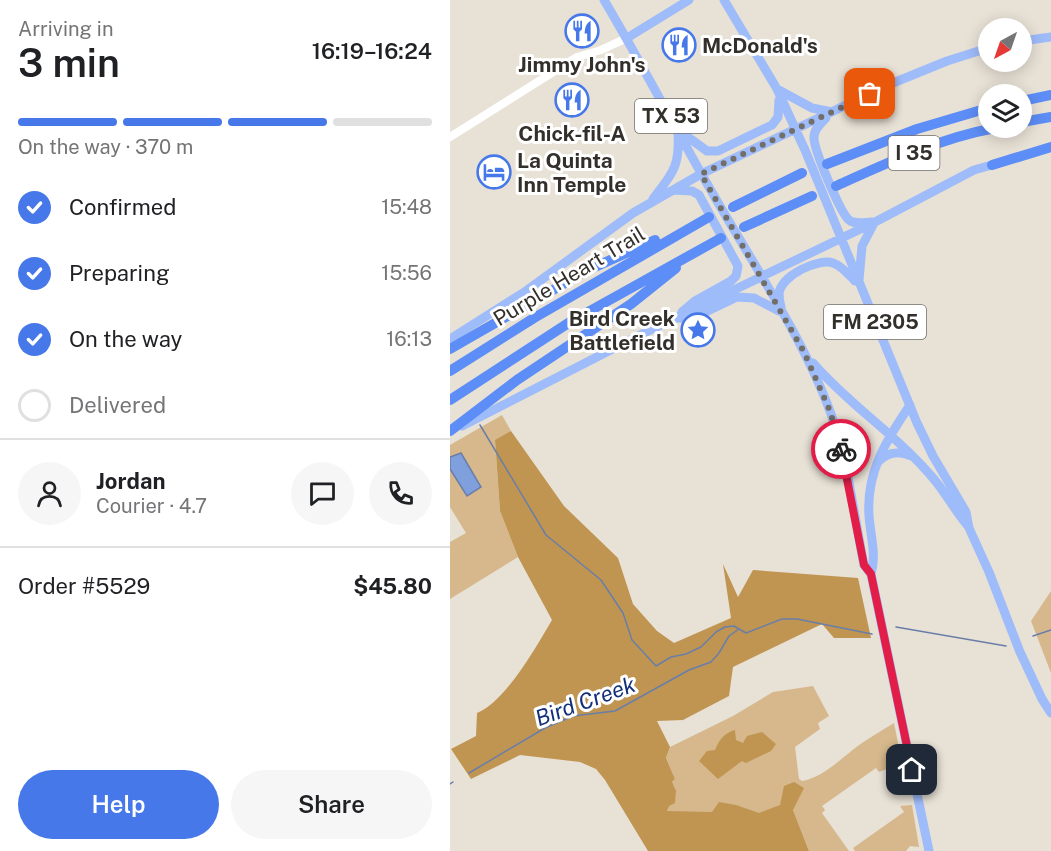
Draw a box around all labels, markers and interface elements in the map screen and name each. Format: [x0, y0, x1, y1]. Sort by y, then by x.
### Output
restaurant icon: Jimmy John's [564, 13, 600, 49]
text: Arriving in [18, 17, 113, 41]
north arrow [978, 18, 1032, 72]
map controls [978, 18, 1032, 138]
restaurant icon: McDonald's [661, 27, 697, 63]
place label: McDonald's [702, 33, 818, 58]
text: 16:19–16:24 [312, 38, 432, 64]
text: 3 min [18, 40, 120, 86]
place label: Jimmy John's [518, 52, 646, 77]
pin [844, 68, 895, 119]
icon: bag [853, 77, 886, 110]
restaurant icon: Chick-fil-A [554, 82, 590, 118]
button: layers [978, 84, 1032, 138]
road number: TX 53 [635, 99, 707, 133]
place label: Chick-fil-A [518, 121, 626, 146]
text: On the way · 370 m [18, 135, 193, 159]
road number: I 35 [888, 136, 940, 170]
place label: La Quinta Inn Temple [517, 148, 626, 197]
hotel icon: La Quinta Inn Temple [476, 154, 512, 190]
icon: check [18, 191, 51, 224]
text: Confirmed [69, 194, 176, 220]
text: 15:48 [381, 195, 432, 219]
street label: Purple Heart Trail [489, 221, 649, 331]
icon: check [18, 257, 51, 290]
text: Preparing [69, 260, 170, 286]
text: 15:56 [381, 261, 432, 285]
road number: FM 2305 [824, 305, 926, 339]
place label: Bird Creek Battlefield [569, 306, 675, 355]
place icon: Bird Creek Battlefield [680, 312, 716, 348]
icon: check [18, 323, 51, 356]
text: On the way [69, 326, 182, 352]
text: 16:13 [386, 327, 432, 351]
text: Delivered [69, 392, 166, 418]
courier [811, 419, 871, 479]
icon: bike [825, 433, 858, 466]
button: person [18, 462, 81, 525]
button: chat [291, 462, 354, 525]
button: phone [369, 462, 432, 525]
text: Jordan [96, 468, 165, 494]
text: Courier · 4.7 [96, 494, 207, 518]
text: Order #5529 [18, 573, 150, 599]
text: $45.80 [353, 573, 432, 599]
water label: Bird Creek [531, 671, 639, 731]
pin [886, 744, 937, 795]
icon: home [895, 753, 928, 786]
button: Help [18, 770, 219, 839]
button: Share [231, 770, 432, 839]

